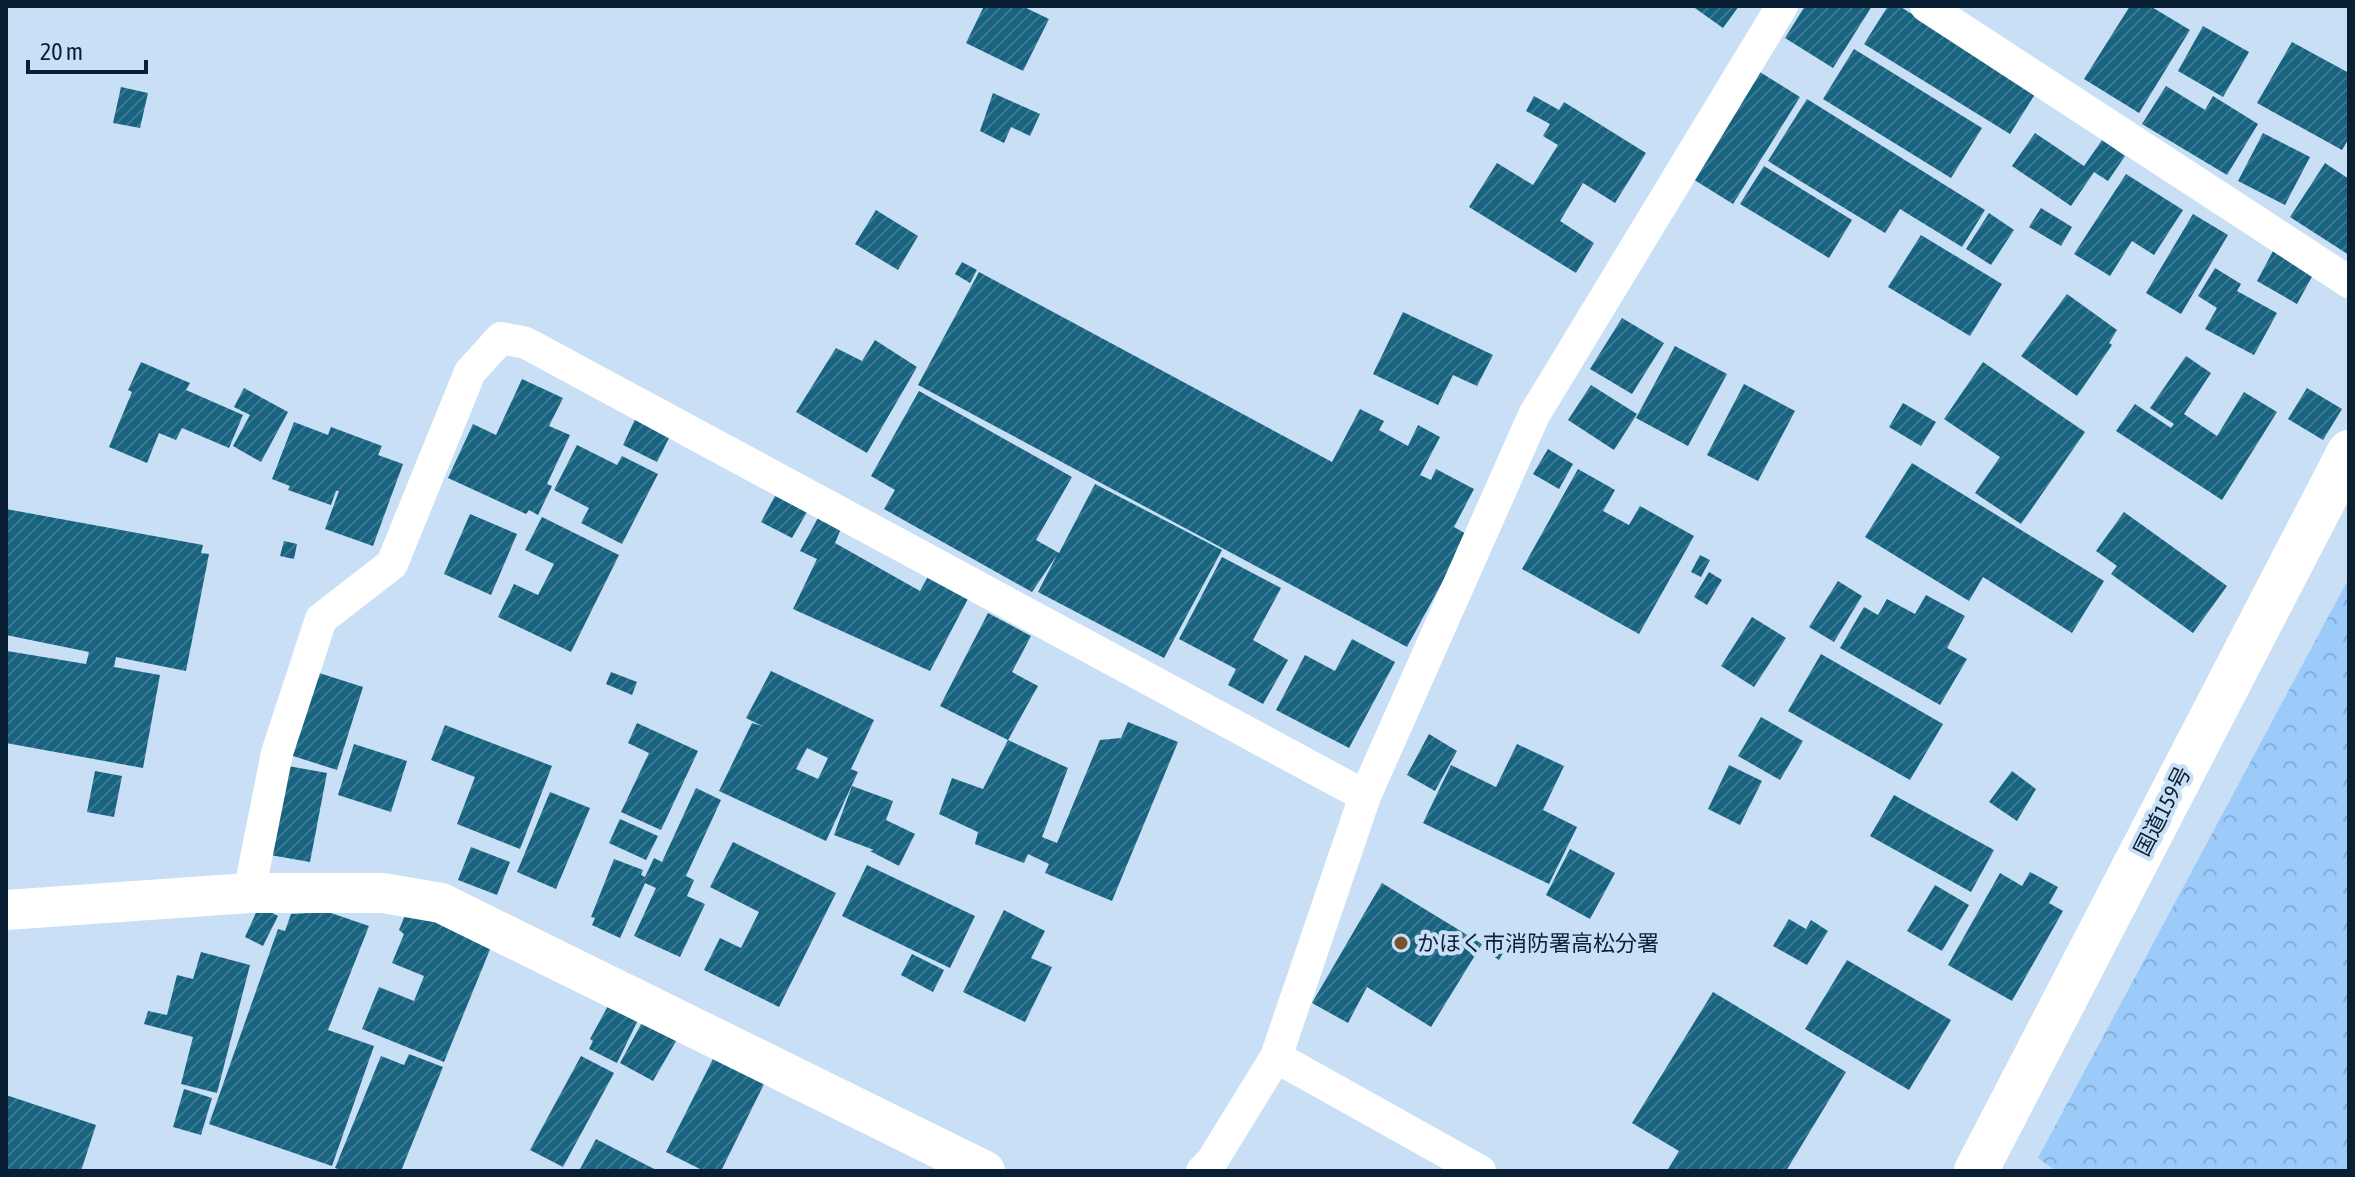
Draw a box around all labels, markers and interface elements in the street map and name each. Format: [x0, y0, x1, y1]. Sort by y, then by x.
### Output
scale bar [28, 24, 146, 74]
text: 20 m [40, 38, 83, 65]
street label: 国道159号 [2128, 762, 2196, 860]
place label: かほく市消防署高松分署 [1417, 930, 1659, 956]
marker: かほく市消防署高松分署 [1392, 934, 1410, 952]

